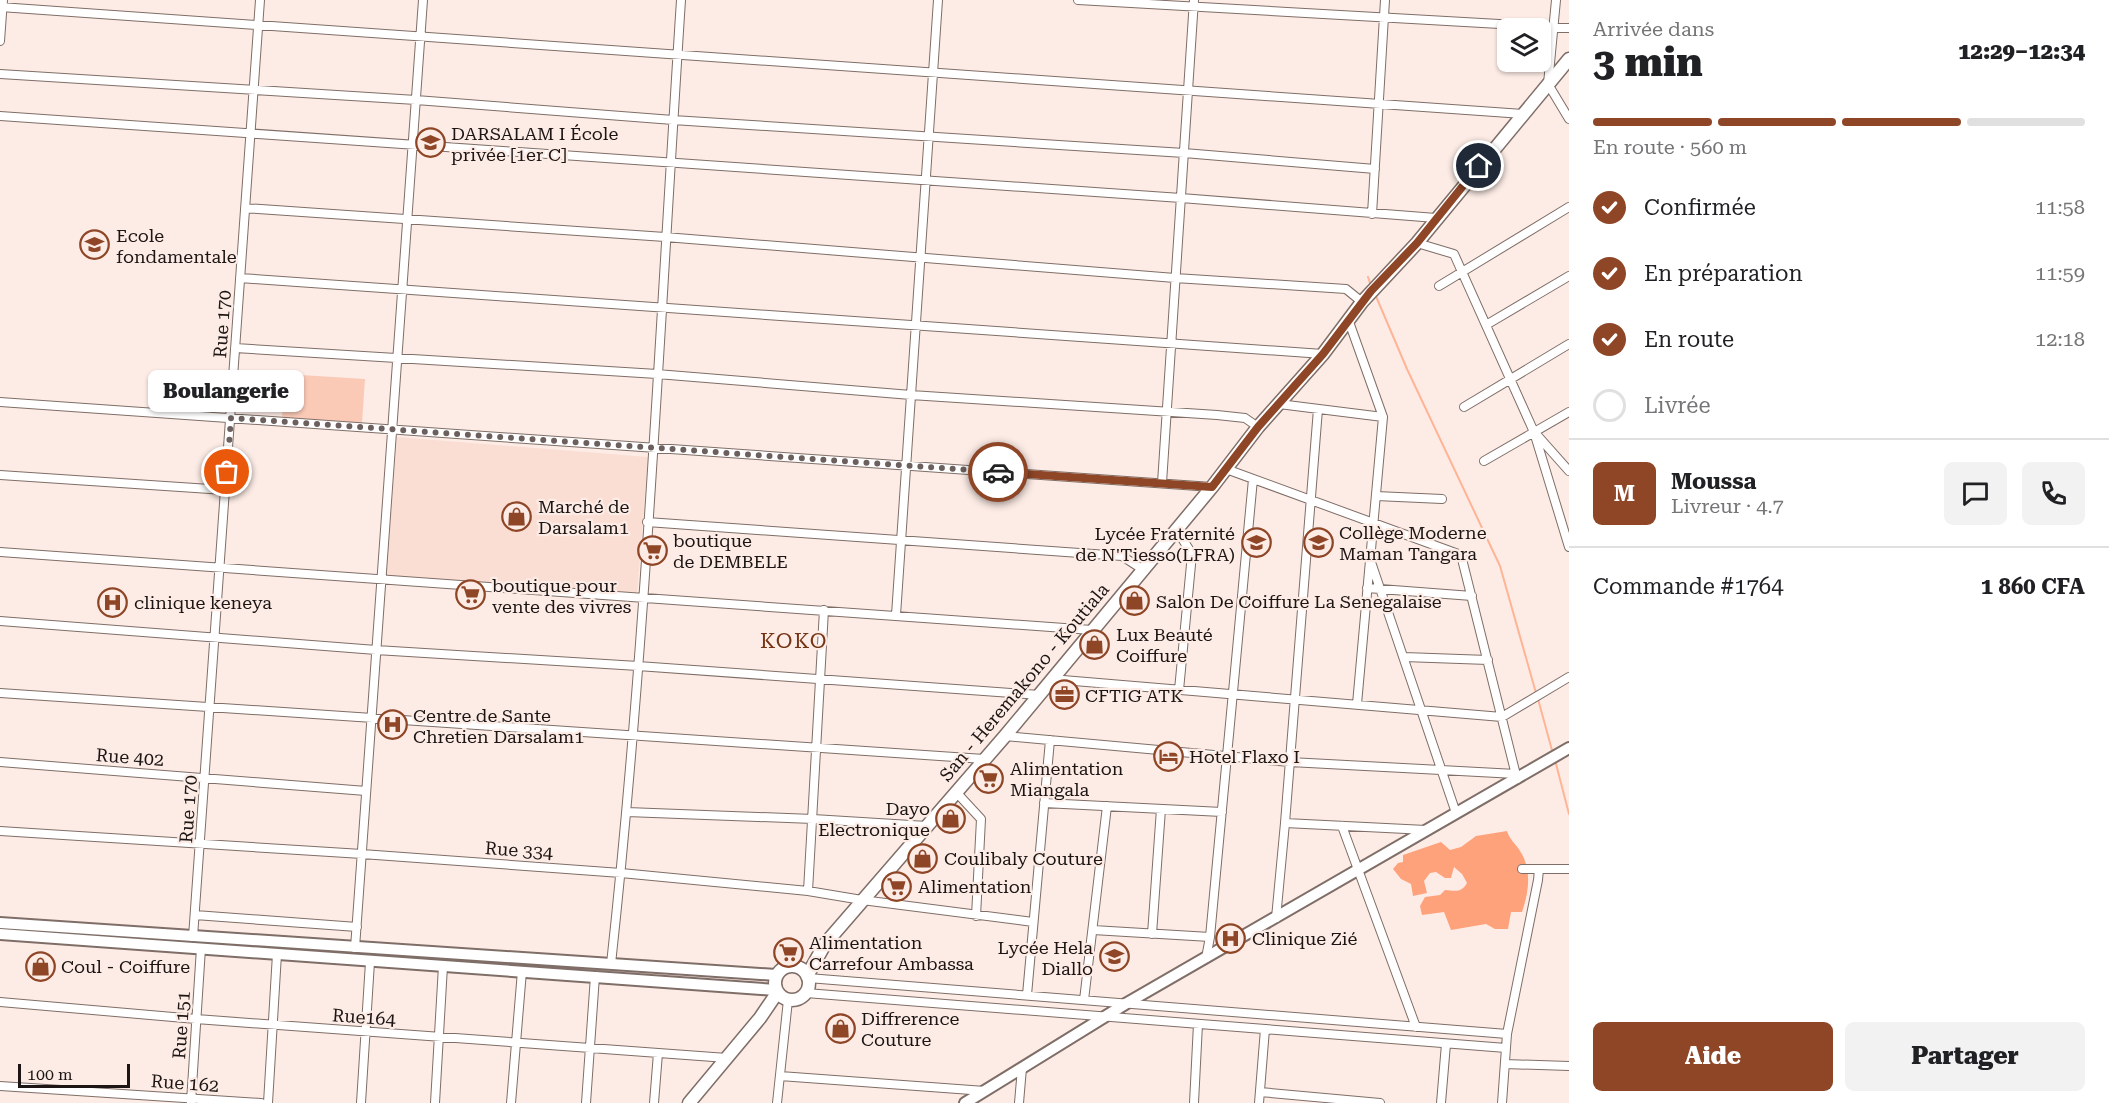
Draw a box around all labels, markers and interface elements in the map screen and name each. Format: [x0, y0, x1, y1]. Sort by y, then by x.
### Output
text: Arrivée dans [1593, 17, 1714, 41]
map controls [1497, 18, 1551, 72]
button: layers [1497, 18, 1551, 72]
text: 12:29–12:34 [1958, 39, 2085, 64]
text: 3 min [1593, 40, 1703, 86]
place label: DARSALAM I École privée [1er C] [451, 123, 618, 165]
school or university icon: DARSALAM I École privée [1er C] [414, 127, 446, 159]
text: En route · 560 m [1593, 135, 1747, 159]
pin [1453, 140, 1504, 191]
icon: home [1462, 149, 1495, 182]
icon: check [1593, 191, 1626, 224]
text: Confirmée [1644, 195, 1756, 220]
text: 11:58 [2035, 195, 2085, 219]
place label: Ecole fondamentale [116, 225, 237, 267]
school or university icon: Ecole fondamentale [79, 229, 111, 261]
icon: check [1593, 257, 1626, 290]
text: En préparation [1644, 261, 1803, 286]
text: 11:59 [2035, 261, 2085, 285]
street label: Rue 170 [209, 289, 235, 359]
icon: check [1593, 323, 1626, 356]
text: En route [1644, 327, 1734, 352]
text: 12:18 [2035, 327, 2085, 351]
callout: Boulangerie [149, 370, 305, 412]
text: Boulangerie [163, 379, 289, 403]
text: Livrée [1644, 393, 1710, 418]
courier [968, 442, 1028, 502]
pin [201, 446, 252, 497]
icon: bag [210, 455, 243, 488]
icon: car [982, 456, 1015, 489]
button: chat [1944, 462, 2007, 525]
button: phone [2022, 462, 2085, 525]
text: Moussa [1671, 469, 1756, 494]
text: M [1614, 481, 1635, 506]
text: Livreur · 4.7 [1671, 494, 1784, 518]
place label: Marché de Darsalam1 [538, 496, 630, 538]
shop icon: Marché de Darsalam1 [501, 500, 533, 532]
place label: Collège Moderne Maman Tangara [1339, 522, 1487, 564]
place label: Lycée Fraternité de N'Tiesso(LFRA) [1075, 523, 1235, 565]
school or university icon: Collège Moderne Maman Tangara [1302, 526, 1334, 558]
school or university icon: Lycée Fraternité de N'Tiesso(LFRA) [1240, 527, 1272, 559]
place label: boutique de DEMBELE [673, 530, 788, 572]
supermarket icon: boutique de DEMBELE [636, 534, 668, 566]
text: Commande #1764 [1593, 574, 1783, 599]
text: 1 860 CFA [1981, 574, 2085, 599]
place label: boutique pour vente des vivres [492, 575, 631, 617]
supermarket icon: boutique pour vente des vivres [455, 579, 487, 611]
street label: San - Heremakono - Koutiala [935, 579, 1113, 785]
shop icon: Salon De Coiffure La Senegalaise [1119, 585, 1151, 617]
hospital icon: clinique keneya [97, 586, 129, 618]
place label: Salon De Coiffure La Senegalaise [1156, 591, 1442, 612]
place label: clinique keneya [134, 592, 272, 613]
place label: Lux Beauté Coiffure [1116, 624, 1213, 666]
shop icon: Lux Beauté Coiffure [1079, 628, 1111, 660]
district label: KOKO [760, 629, 828, 653]
office icon: CFTIG ATK [1048, 679, 1080, 711]
place label: CFTIG ATK [1085, 685, 1183, 706]
place label: Centre de Sante Chretien Darsalam1 [413, 705, 584, 747]
hospital icon: Centre de Sante Chretien Darsalam1 [376, 709, 408, 741]
hotel icon: Hotel Flaxo I [1152, 740, 1184, 772]
street label: Rue 402 [95, 744, 165, 770]
place label: Hotel Flaxo I [1189, 746, 1300, 767]
place label: Alimentation Miangala [1010, 758, 1124, 800]
supermarket icon: Alimentation Miangala [973, 762, 1005, 794]
street label: Rue 170 [175, 774, 201, 844]
place label: Dayo Electronique [818, 798, 930, 840]
shop icon: Dayo Electronique [935, 802, 967, 834]
street label: Rue 334 [484, 837, 554, 863]
shop icon: Coulibaly Couture [907, 842, 939, 874]
place label: Coulibaly Couture [944, 848, 1103, 869]
supermarket icon: Alimentation [881, 870, 913, 902]
place label: Alimentation [918, 876, 1032, 897]
hospital icon: Clinique Zié [1215, 922, 1247, 954]
place label: Clinique Zié [1252, 928, 1358, 949]
place label: Alimentation Carrefour Ambassa [809, 932, 974, 974]
supermarket icon: Alimentation Carrefour Ambassa [772, 936, 804, 968]
place label: Lycée Hela Diallo [998, 937, 1093, 979]
school or university icon: Lycée Hela Diallo [1098, 941, 1130, 973]
shop icon: Coul - Coiffure [24, 950, 56, 982]
place label: Coul - Coiffure [61, 956, 190, 977]
street label: Rue 151 [168, 990, 194, 1060]
street label: Rue164 [332, 1004, 396, 1030]
place label: Diffrerence Couture [861, 1008, 960, 1050]
shop icon: Diffrerence Couture [824, 1012, 856, 1044]
button: Aide [1593, 1022, 1833, 1091]
button: Partager [1845, 1022, 2085, 1091]
scale bar [18, 1061, 130, 1088]
text: 100 m [27, 1065, 73, 1084]
street label: Rue 162 [150, 1070, 220, 1096]

